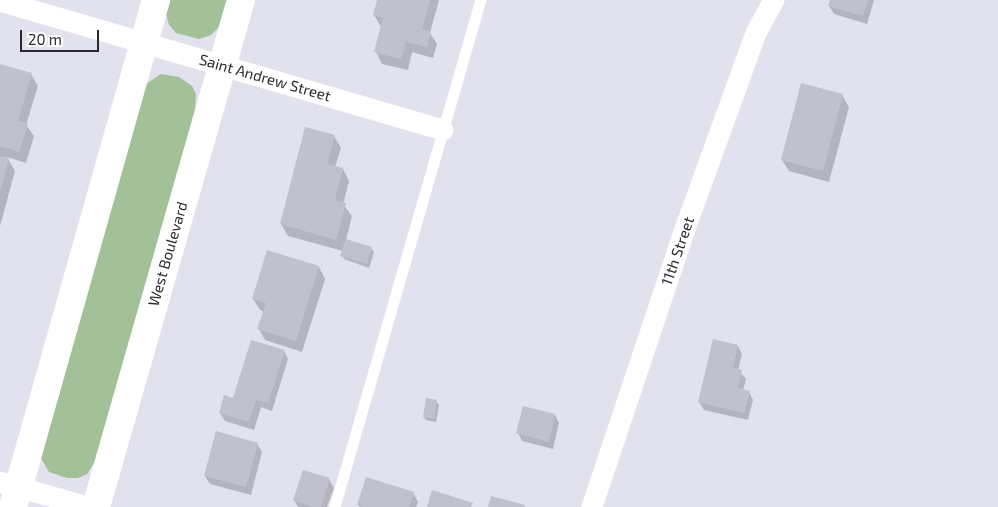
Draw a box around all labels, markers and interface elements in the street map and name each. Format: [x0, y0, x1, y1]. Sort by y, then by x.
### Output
scale bar [22, 20, 101, 52]
text: 20 m [28, 30, 62, 48]
street label: Saint Andrew Street [197, 51, 333, 105]
street label: West Boulevard [144, 200, 192, 308]
street label: 11th Street [658, 214, 698, 288]

